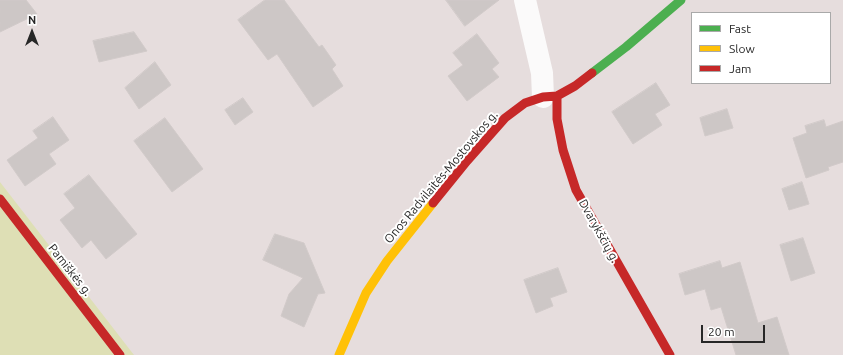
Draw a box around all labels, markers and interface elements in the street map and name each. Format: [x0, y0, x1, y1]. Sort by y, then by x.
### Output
north arrow [12, 12, 52, 52]
legend [691, 12, 831, 84]
text: N [28, 14, 36, 26]
text: Fast [729, 22, 751, 35]
text: Slow [729, 42, 755, 55]
text: Jam [729, 62, 751, 75]
street label: Onos Radvilaitės-Mostovskos g. [381, 108, 501, 246]
street label: Dvarykščių g. [576, 197, 622, 265]
street label: Pamiškės g. [45, 241, 95, 299]
scale bar [703, 317, 767, 343]
text: 20 m [708, 325, 735, 338]

